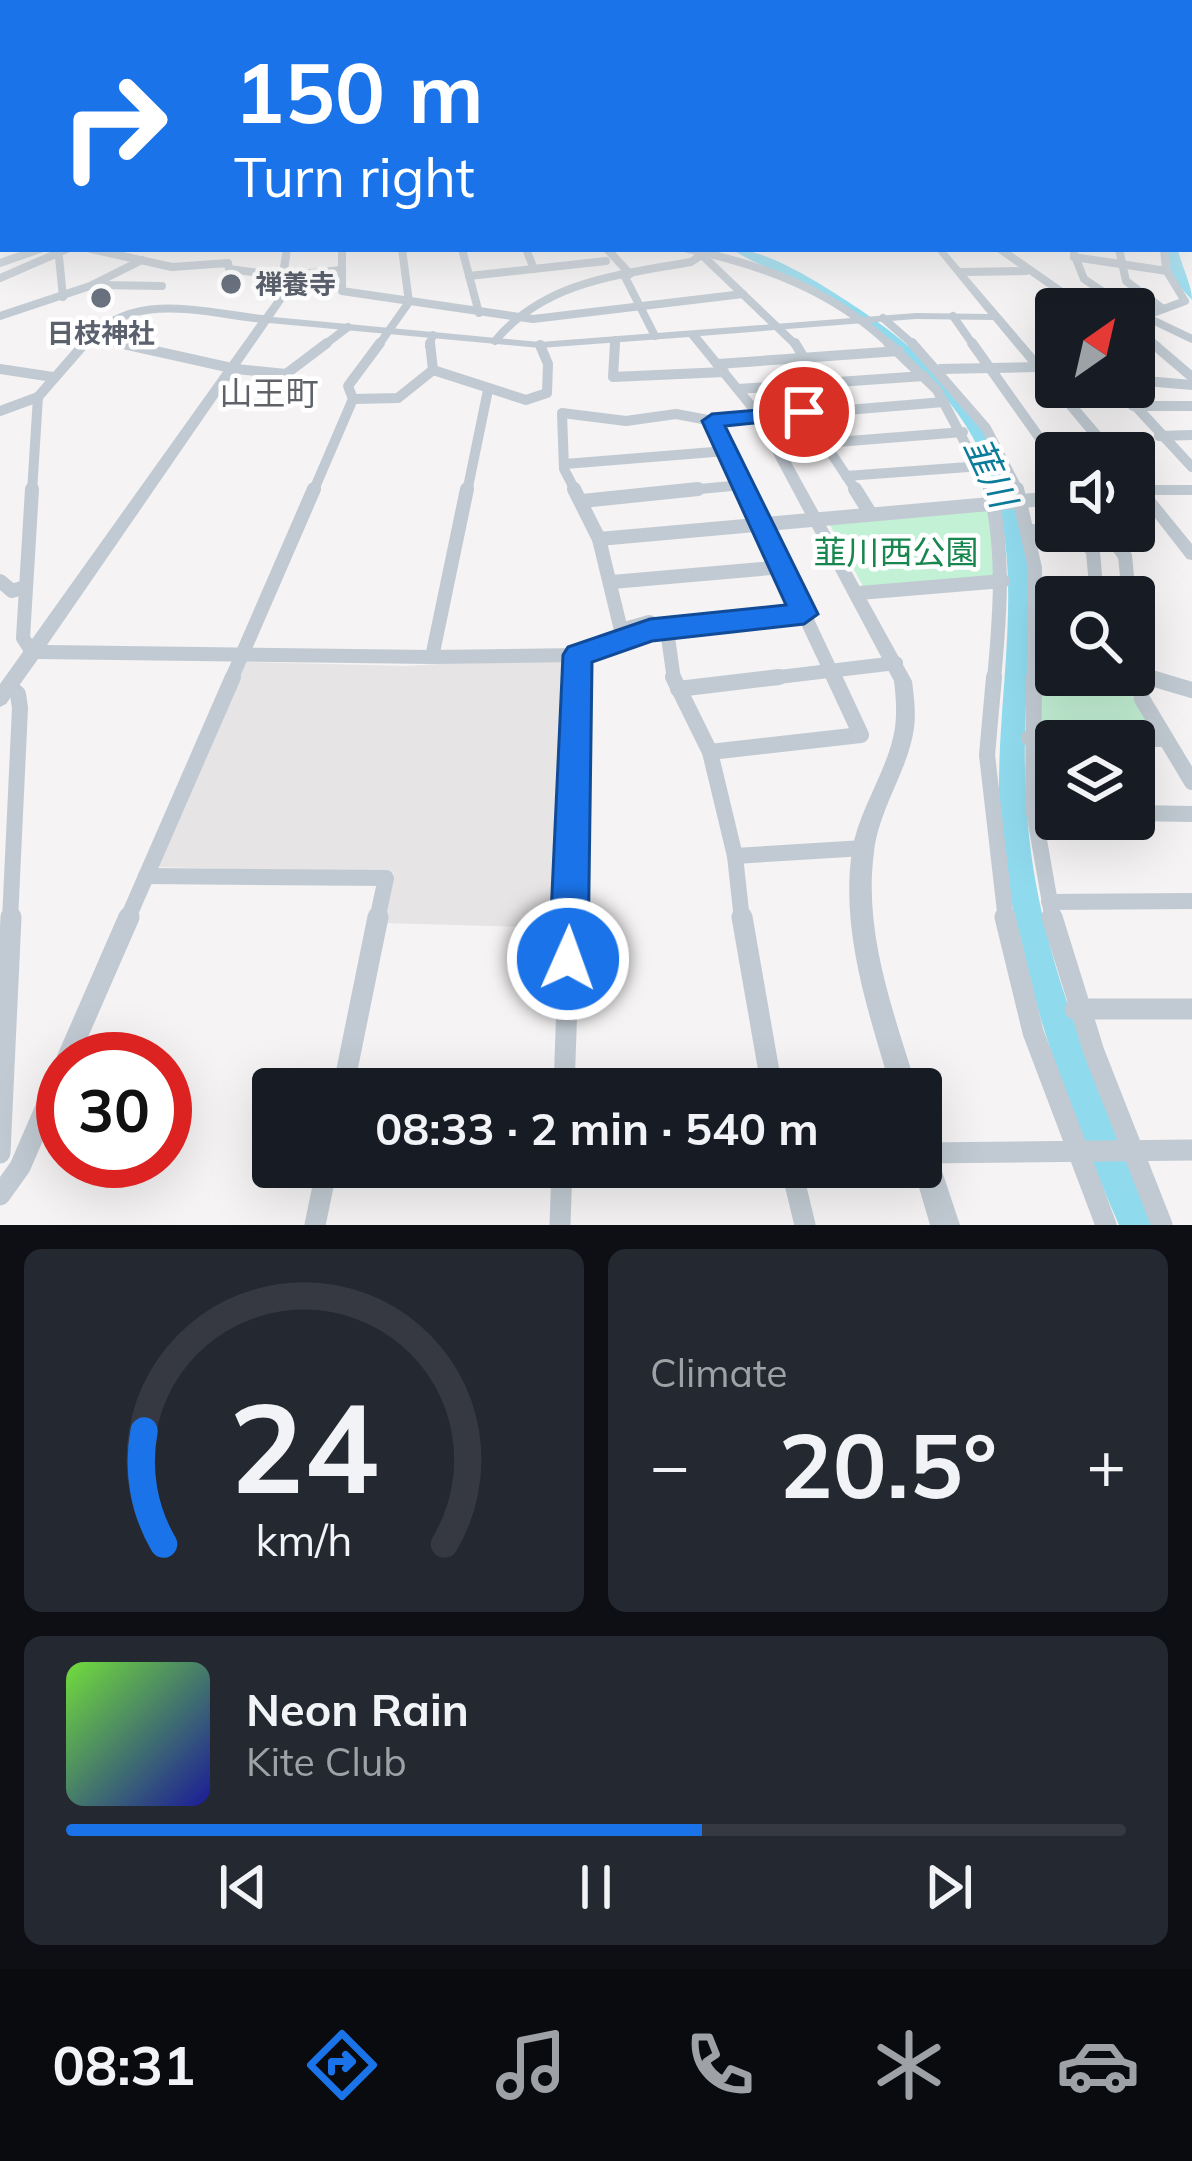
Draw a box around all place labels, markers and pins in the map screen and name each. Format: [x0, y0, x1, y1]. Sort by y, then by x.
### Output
place label: 禅養寺 [255, 267, 336, 301]
marker: 禅養寺 [218, 271, 244, 297]
marker: 日枝神社 [88, 285, 114, 311]
place label: 日枝神社 [47, 316, 155, 350]
pin [753, 361, 855, 463]

